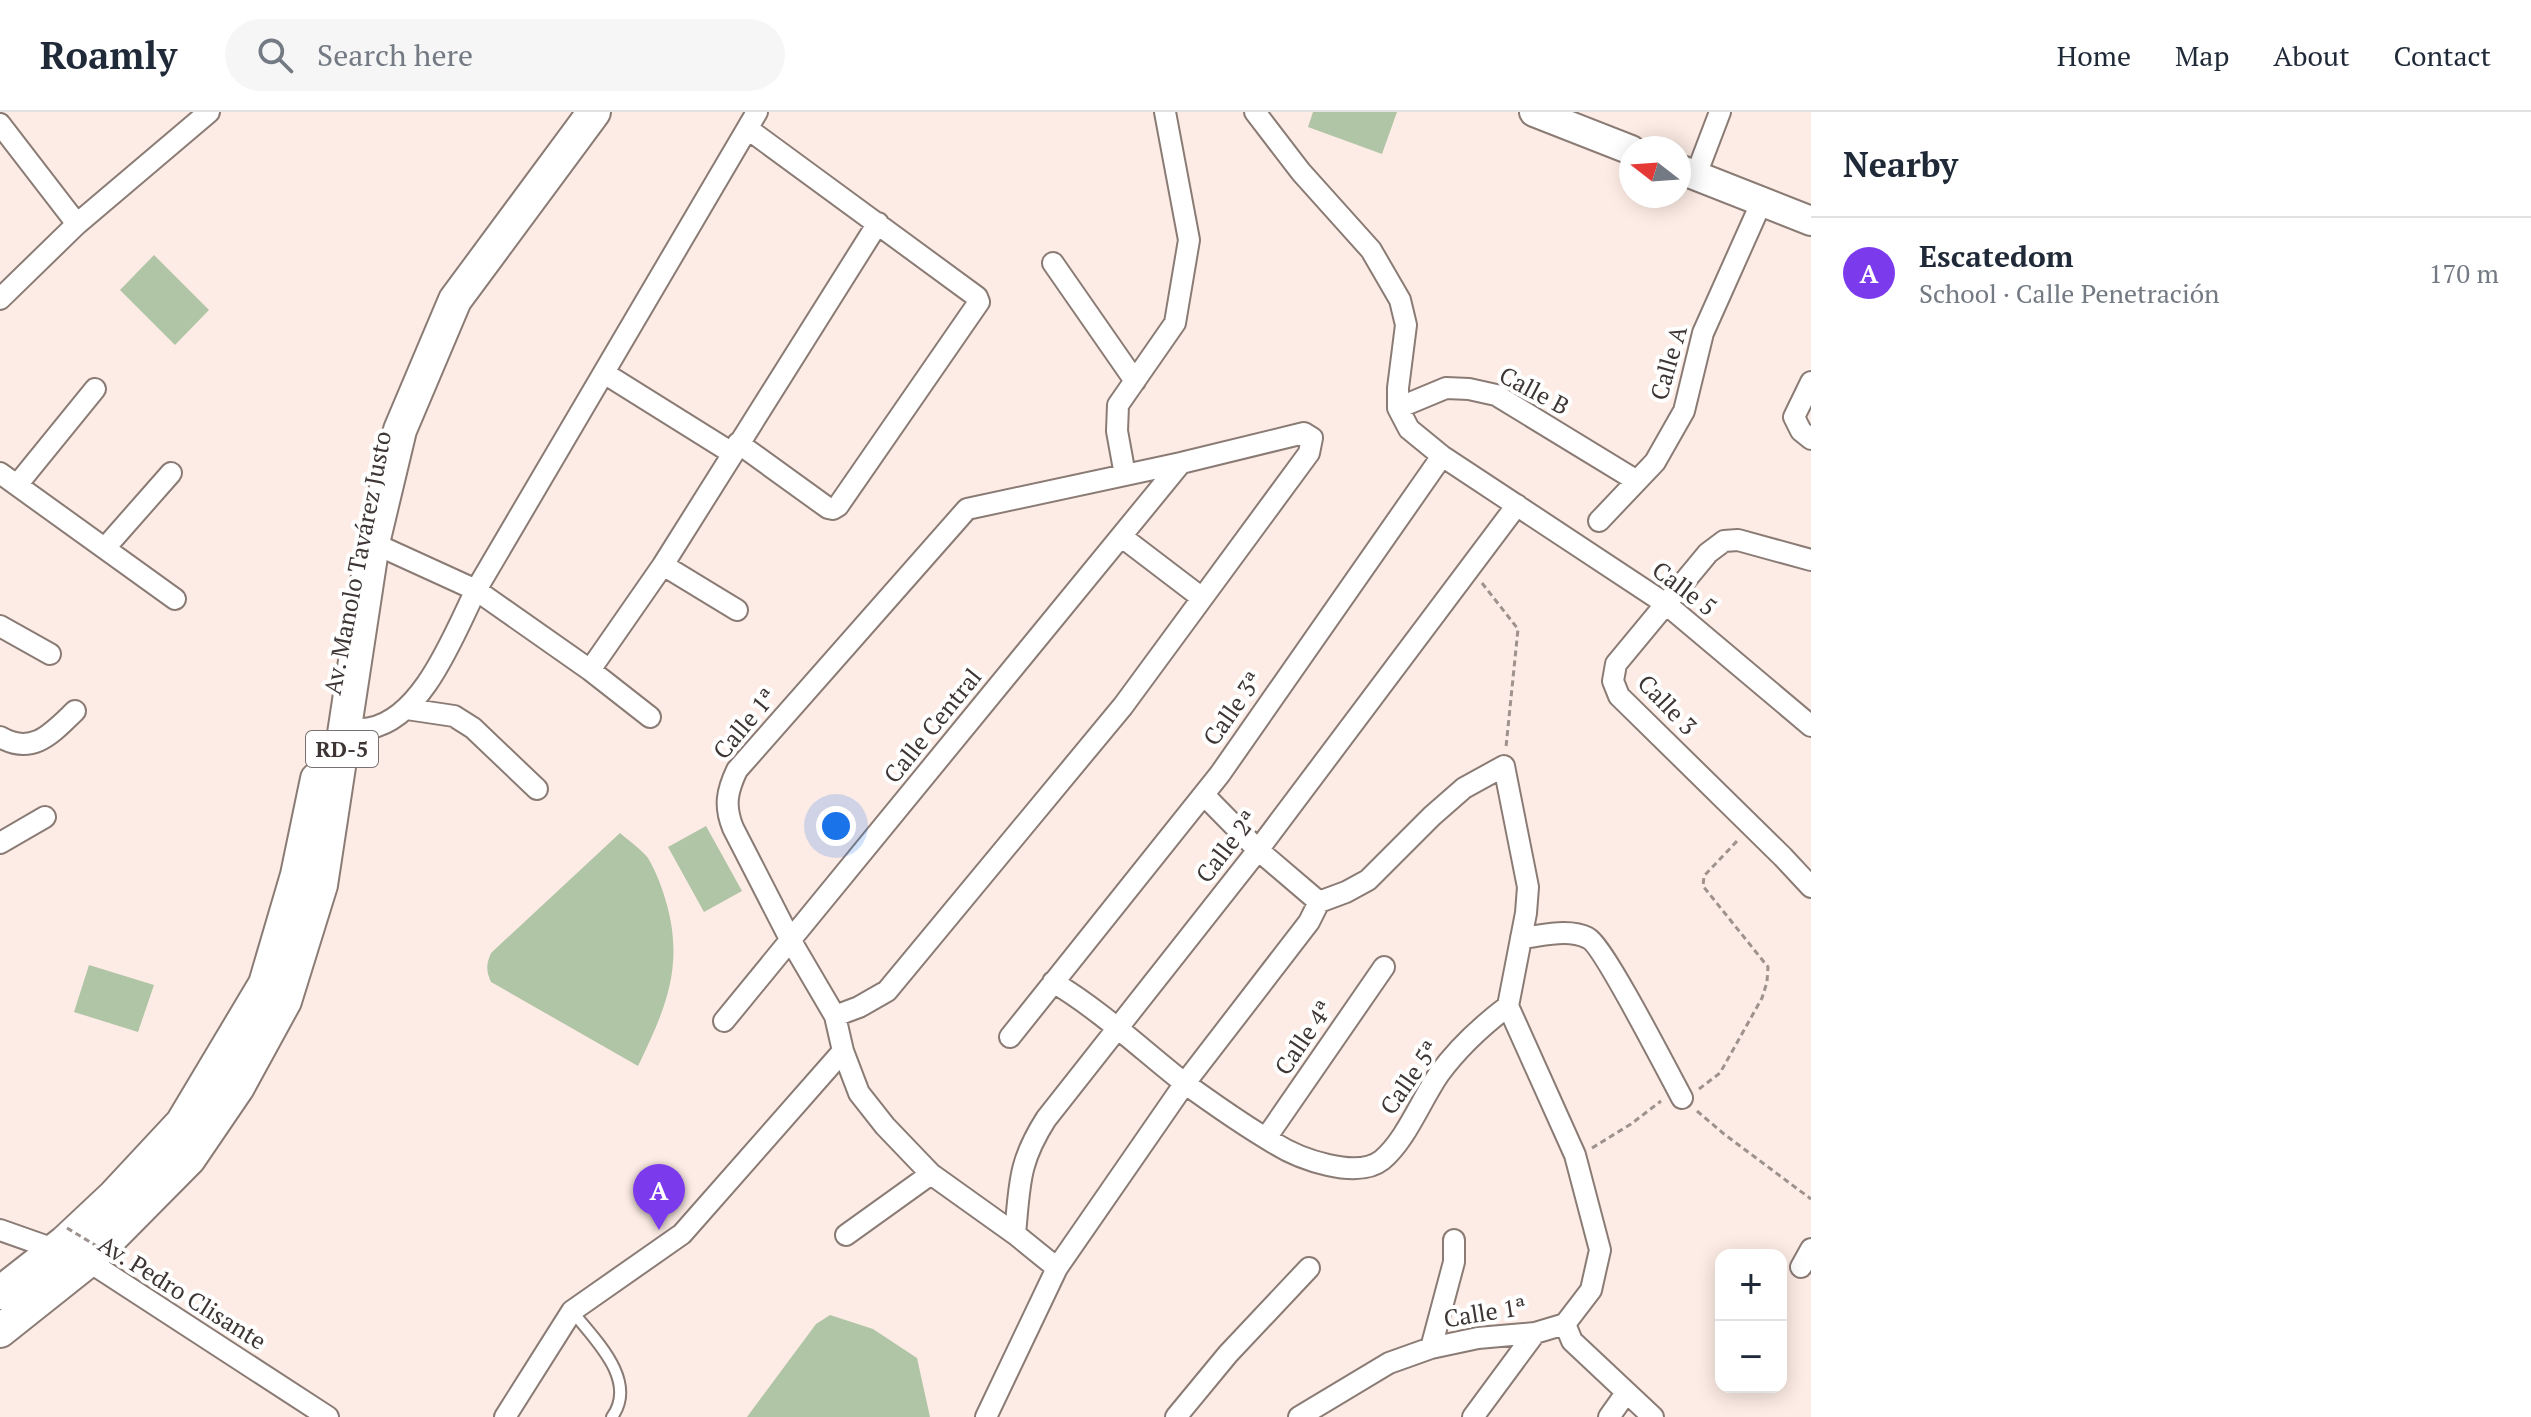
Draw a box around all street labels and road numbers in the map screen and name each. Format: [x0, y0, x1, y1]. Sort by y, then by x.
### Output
street label: Calle A [1642, 321, 1694, 404]
street label: Calle B [1494, 358, 1575, 422]
street label: Av. Manolo Tavárez Justo [316, 428, 398, 697]
street label: Calle 5 [1646, 554, 1723, 623]
street label: Calle Central [876, 661, 988, 789]
street label: Calle 3ª [1195, 665, 1269, 752]
street label: Calle 3 [1631, 667, 1704, 742]
street label: Calle 1ª [705, 681, 783, 765]
road number: RD-5 [306, 731, 378, 767]
street label: Calle 2ª [1188, 804, 1264, 889]
street label: Calle 4ª [1267, 994, 1340, 1081]
street label: Calle 5ª [1372, 1034, 1446, 1121]
street label: Av. Pedro Clisante [92, 1228, 273, 1357]
street label: Calle 1ª [1441, 1290, 1528, 1334]

